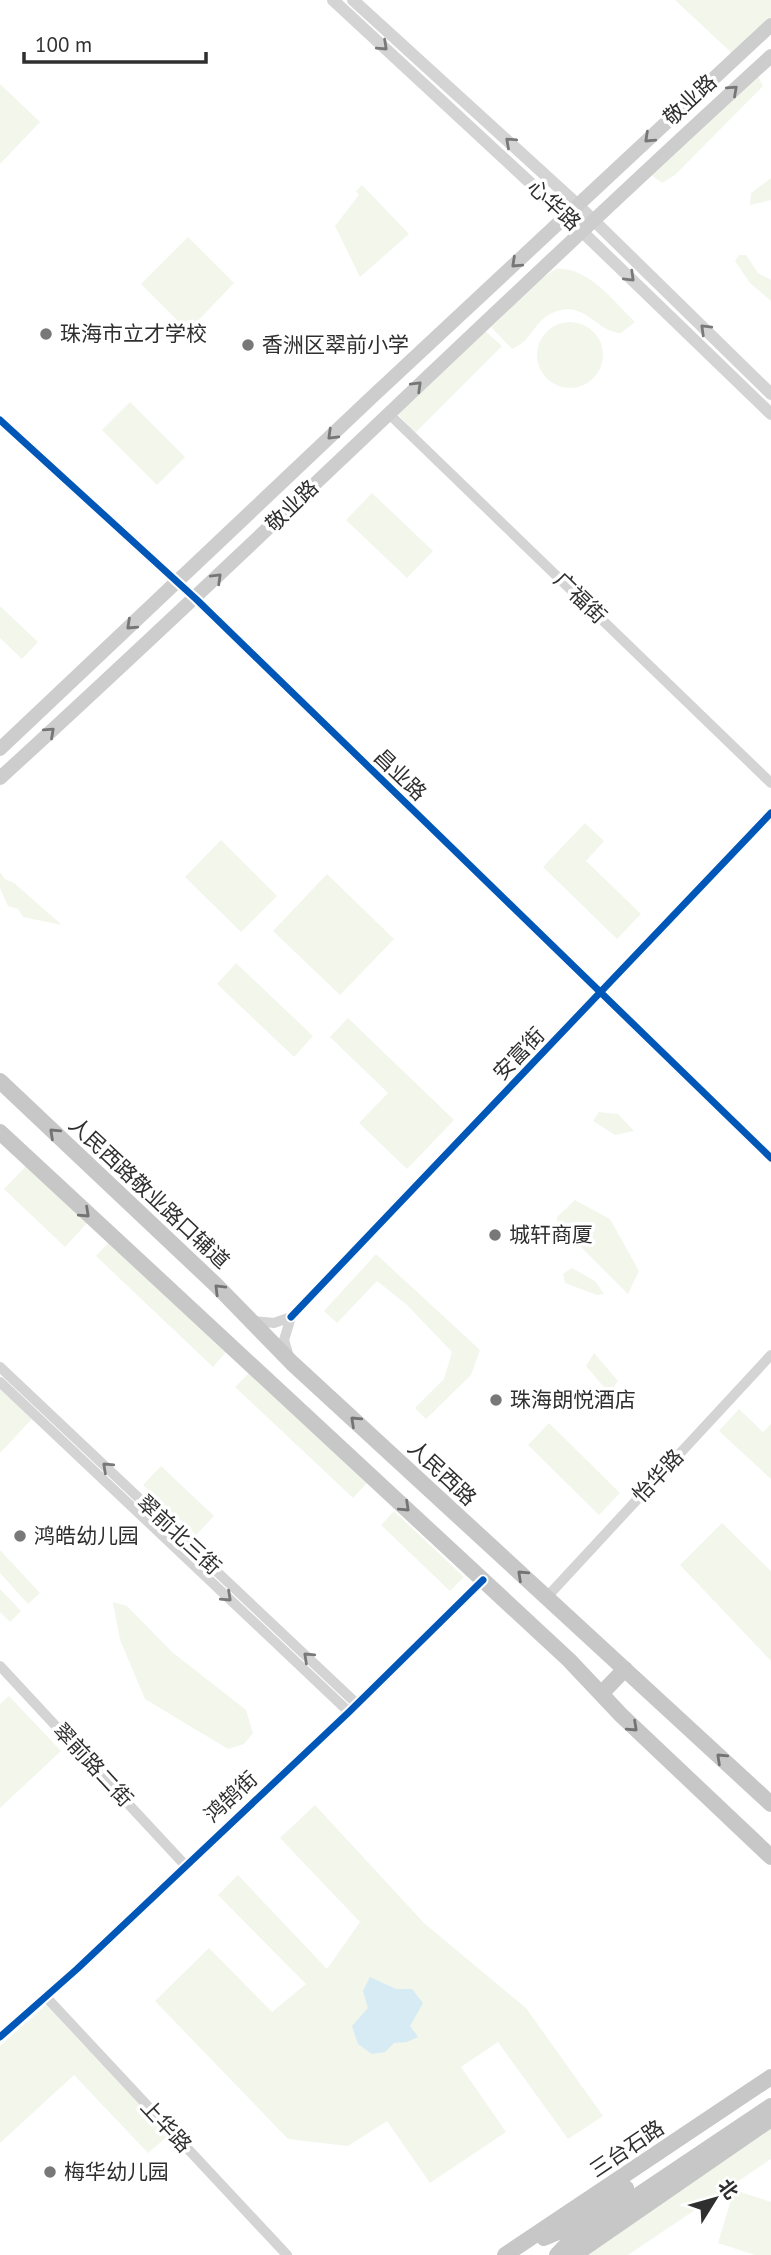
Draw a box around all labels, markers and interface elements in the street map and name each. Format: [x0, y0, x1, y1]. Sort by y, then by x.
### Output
scale bar [24, 21, 206, 65]
text: 100 m [35, 31, 92, 58]
one-way arrow [375, 38, 388, 51]
street label: 敬业路 [657, 68, 722, 131]
one-way arrow [725, 86, 738, 99]
one-way arrow [644, 130, 657, 142]
one-way arrow [505, 138, 518, 151]
street label: 心华路 [522, 173, 587, 236]
one-way arrow [511, 255, 524, 267]
one-way arrow [622, 269, 635, 282]
place label: 珠海市立才学校 [60, 320, 207, 347]
one-way arrow [700, 325, 713, 338]
marker: 珠海市立才学校 [38, 326, 54, 342]
place label: 香洲区翠前小学 [262, 331, 409, 358]
marker: 香洲区翠前小学 [240, 337, 256, 353]
one-way arrow [409, 382, 422, 395]
one-way arrow [327, 426, 340, 439]
street label: 敬业路 [260, 474, 324, 537]
street label: 广福街 [548, 566, 612, 629]
one-way arrow [209, 573, 222, 586]
one-way arrow [126, 617, 139, 630]
one-way arrow [42, 728, 55, 741]
street label: 昌业路 [368, 743, 432, 806]
street label: 安富街 [487, 1022, 550, 1086]
street label: 人民西路敬业路口辅道 [63, 1111, 235, 1274]
one-way arrow [50, 1128, 63, 1141]
one-way arrow [77, 1205, 90, 1217]
place label: 城轩商厦 [509, 1221, 593, 1248]
marker: 城轩商厦 [487, 1227, 503, 1243]
one-way arrow [215, 1285, 228, 1298]
place label: 珠海朗悦酒店 [510, 1386, 636, 1413]
marker: 珠海朗悦酒店 [488, 1392, 504, 1408]
one-way arrow [350, 1416, 363, 1429]
street label: 人民西路 [402, 1434, 482, 1511]
street label: 怡华路 [626, 1443, 689, 1508]
one-way arrow [102, 1463, 115, 1476]
street label: 翠前北三街 [132, 1489, 227, 1580]
one-way arrow [397, 1498, 410, 1511]
place label: 鸿皓幼儿园 [34, 1522, 139, 1549]
marker: 鸿皓幼儿园 [12, 1528, 28, 1544]
one-way arrow [517, 1571, 530, 1583]
one-way arrow [219, 1589, 232, 1602]
one-way arrow [303, 1653, 316, 1665]
street label: 翠前路二街 [48, 1717, 139, 1812]
one-way arrow [625, 1719, 638, 1731]
one-way arrow [716, 1753, 729, 1766]
street label: 鸿鹄街 [198, 1765, 263, 1828]
street label: 上华路 [135, 2093, 198, 2158]
street label: 三台石路 [584, 2114, 669, 2183]
place label: 梅华幼儿园 [64, 2158, 169, 2185]
marker: 梅华幼儿园 [42, 2164, 58, 2180]
north arrow [680, 2164, 750, 2234]
text: 北 [713, 2174, 744, 2204]

